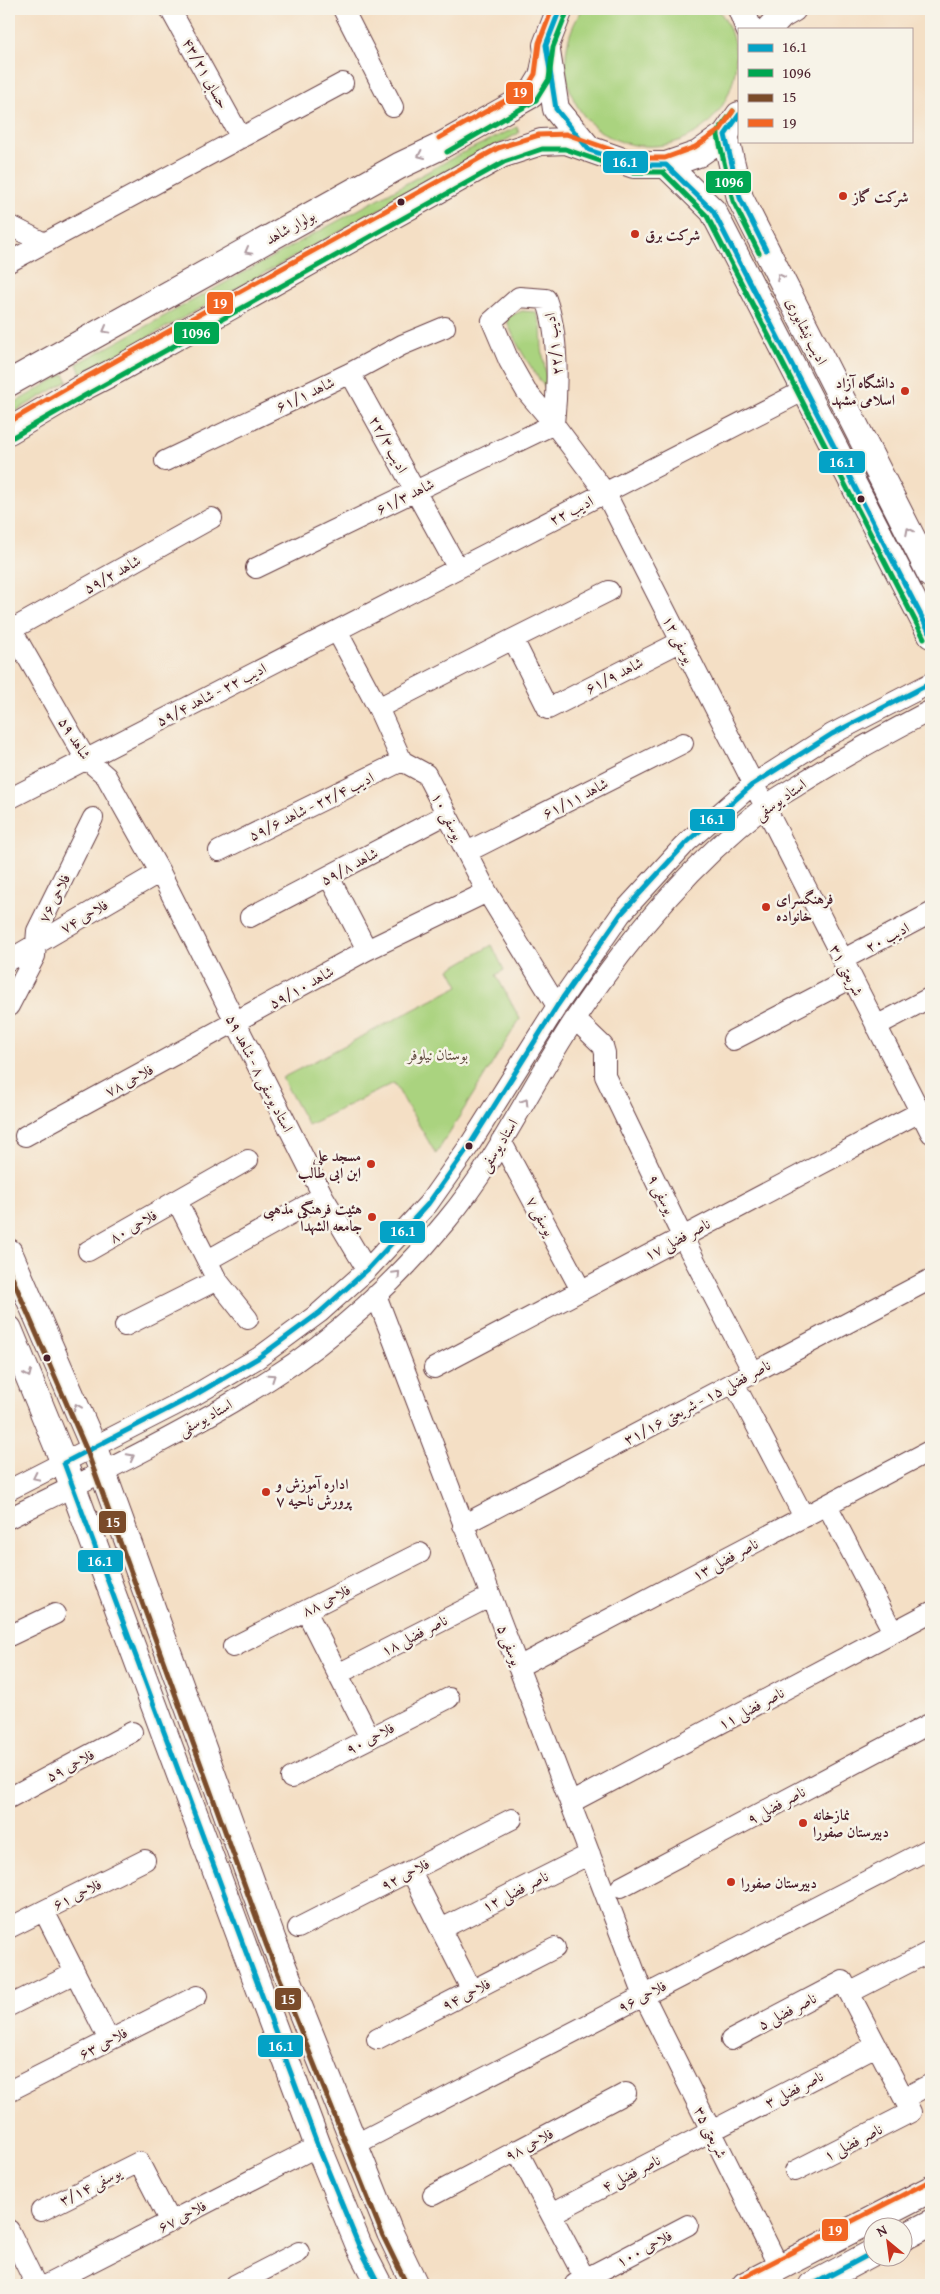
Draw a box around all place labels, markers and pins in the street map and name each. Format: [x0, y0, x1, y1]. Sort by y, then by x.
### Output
place label: شرکت گاز [851, 186, 908, 208]
marker: شرکت گاز [837, 190, 849, 202]
unlabelled marker [396, 197, 406, 207]
place label: شرکت برق [645, 224, 700, 246]
marker: شرکت برق [629, 228, 641, 240]
place label: دانشگاه آزاد اسلامی مشهد [831, 372, 895, 410]
marker: دانشگاه آزاد اسلامی مشهد [899, 385, 911, 397]
unlabelled marker [856, 494, 866, 504]
place label: فرهنگسرای خانواده [776, 888, 834, 926]
marker: فرهنگسرای خانواده [760, 901, 772, 913]
unlabelled marker [464, 1141, 474, 1151]
place label: مسجد علی ابن ابی طالب [298, 1145, 361, 1184]
marker: مسجد علی ابن ابی طالب [365, 1158, 377, 1170]
place label: هئیت فرهنگی مذهبی جامعه الشهدا [263, 1198, 362, 1236]
marker: هئیت فرهنگی مذهبی جامعه الشهدا [366, 1211, 378, 1223]
unlabelled marker [42, 1353, 52, 1363]
place label: اداره آموزش و پرورش ناحیه ۷ [274, 1473, 352, 1511]
marker: اداره آموزش و پرورش ناحیه ۷ [260, 1486, 272, 1498]
place label: نمازخانه دبیرستان صفورا [813, 1804, 889, 1842]
marker: نمازخانه دبیرستان صفورا [797, 1817, 809, 1829]
place label: دبیرستان صفورا [741, 1872, 817, 1893]
marker: دبیرستان صفورا [725, 1876, 737, 1888]

